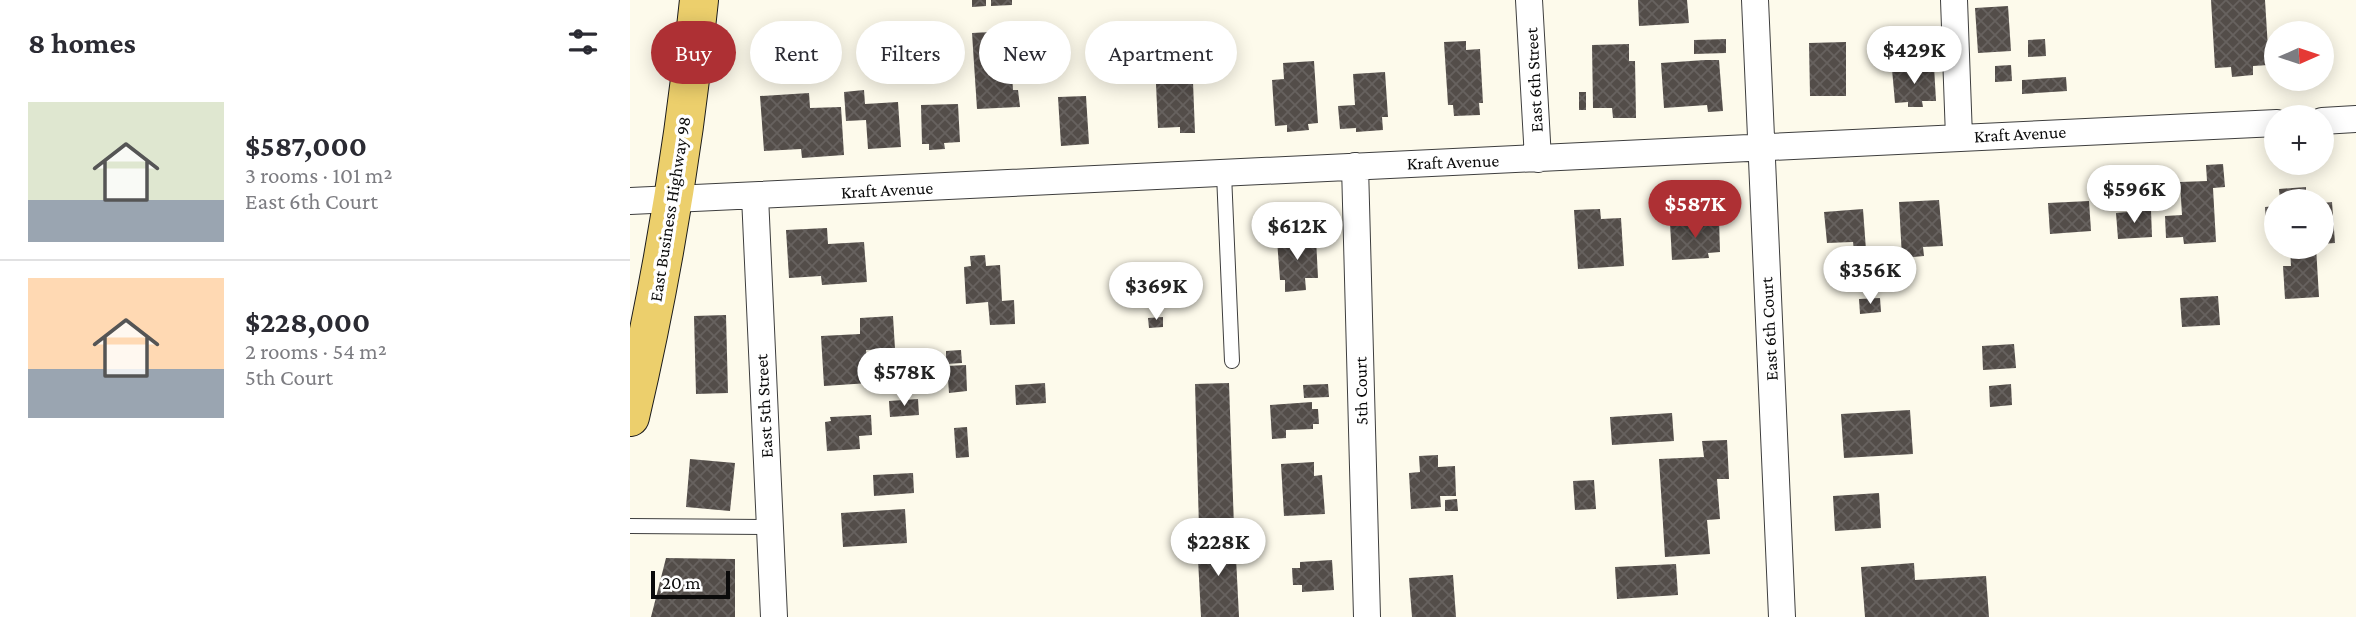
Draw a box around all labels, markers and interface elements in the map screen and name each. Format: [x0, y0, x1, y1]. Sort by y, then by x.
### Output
chip: Buy [651, 21, 736, 84]
chip: Rent [750, 21, 842, 84]
chip: Filters [856, 21, 965, 84]
chip: New [979, 21, 1071, 84]
chip: Apartment [1085, 21, 1237, 84]
north arrow [2264, 21, 2334, 91]
map controls [2264, 21, 2334, 259]
icon: filters [564, 23, 602, 61]
text: 8 homes [28, 26, 136, 59]
street label: East 6th Street [1521, 26, 1547, 133]
pin: $429K [1865, 27, 1963, 86]
text: $429K [1883, 36, 1945, 62]
button: + [2264, 105, 2334, 175]
street label: East Business Highway 98 [645, 115, 695, 303]
street label: Kraft Avenue [1973, 122, 2067, 146]
text: $587,000 [245, 129, 367, 162]
icon: home [84, 130, 168, 214]
street label: Kraft Avenue [1406, 150, 1500, 174]
text: 3 rooms · 101 m² [245, 162, 392, 188]
pin: $596K [2085, 166, 2183, 225]
text: $596K [2103, 175, 2165, 201]
street label: Kraft Avenue [840, 178, 934, 202]
pin: $587K [1646, 180, 1744, 240]
text: East 6th Court [245, 188, 378, 214]
button: − [2264, 189, 2334, 259]
text: $587K [1664, 190, 1726, 216]
pin: $612K [1248, 202, 1346, 262]
text: $612K [1267, 212, 1327, 238]
pin: $356K [1821, 246, 1919, 306]
text: $356K [1839, 256, 1901, 282]
pin: $369K [1107, 262, 1205, 322]
text: $369K [1125, 272, 1187, 298]
street label: East 6th Court [1756, 276, 1782, 381]
text: $228,000 [245, 305, 370, 338]
icon: home [84, 306, 168, 390]
text: 2 rooms · 54 m² [245, 338, 387, 364]
pin: $578K [855, 348, 953, 408]
street label: East 5th Street [751, 352, 777, 458]
street label: 5th Court [1350, 355, 1372, 426]
text: $578K [873, 358, 935, 384]
text: 5th Court [245, 364, 333, 390]
pin: $228K [1169, 518, 1267, 578]
text: $228K [1187, 528, 1249, 554]
scale bar [651, 568, 730, 600]
text: 20 m [662, 572, 701, 593]

